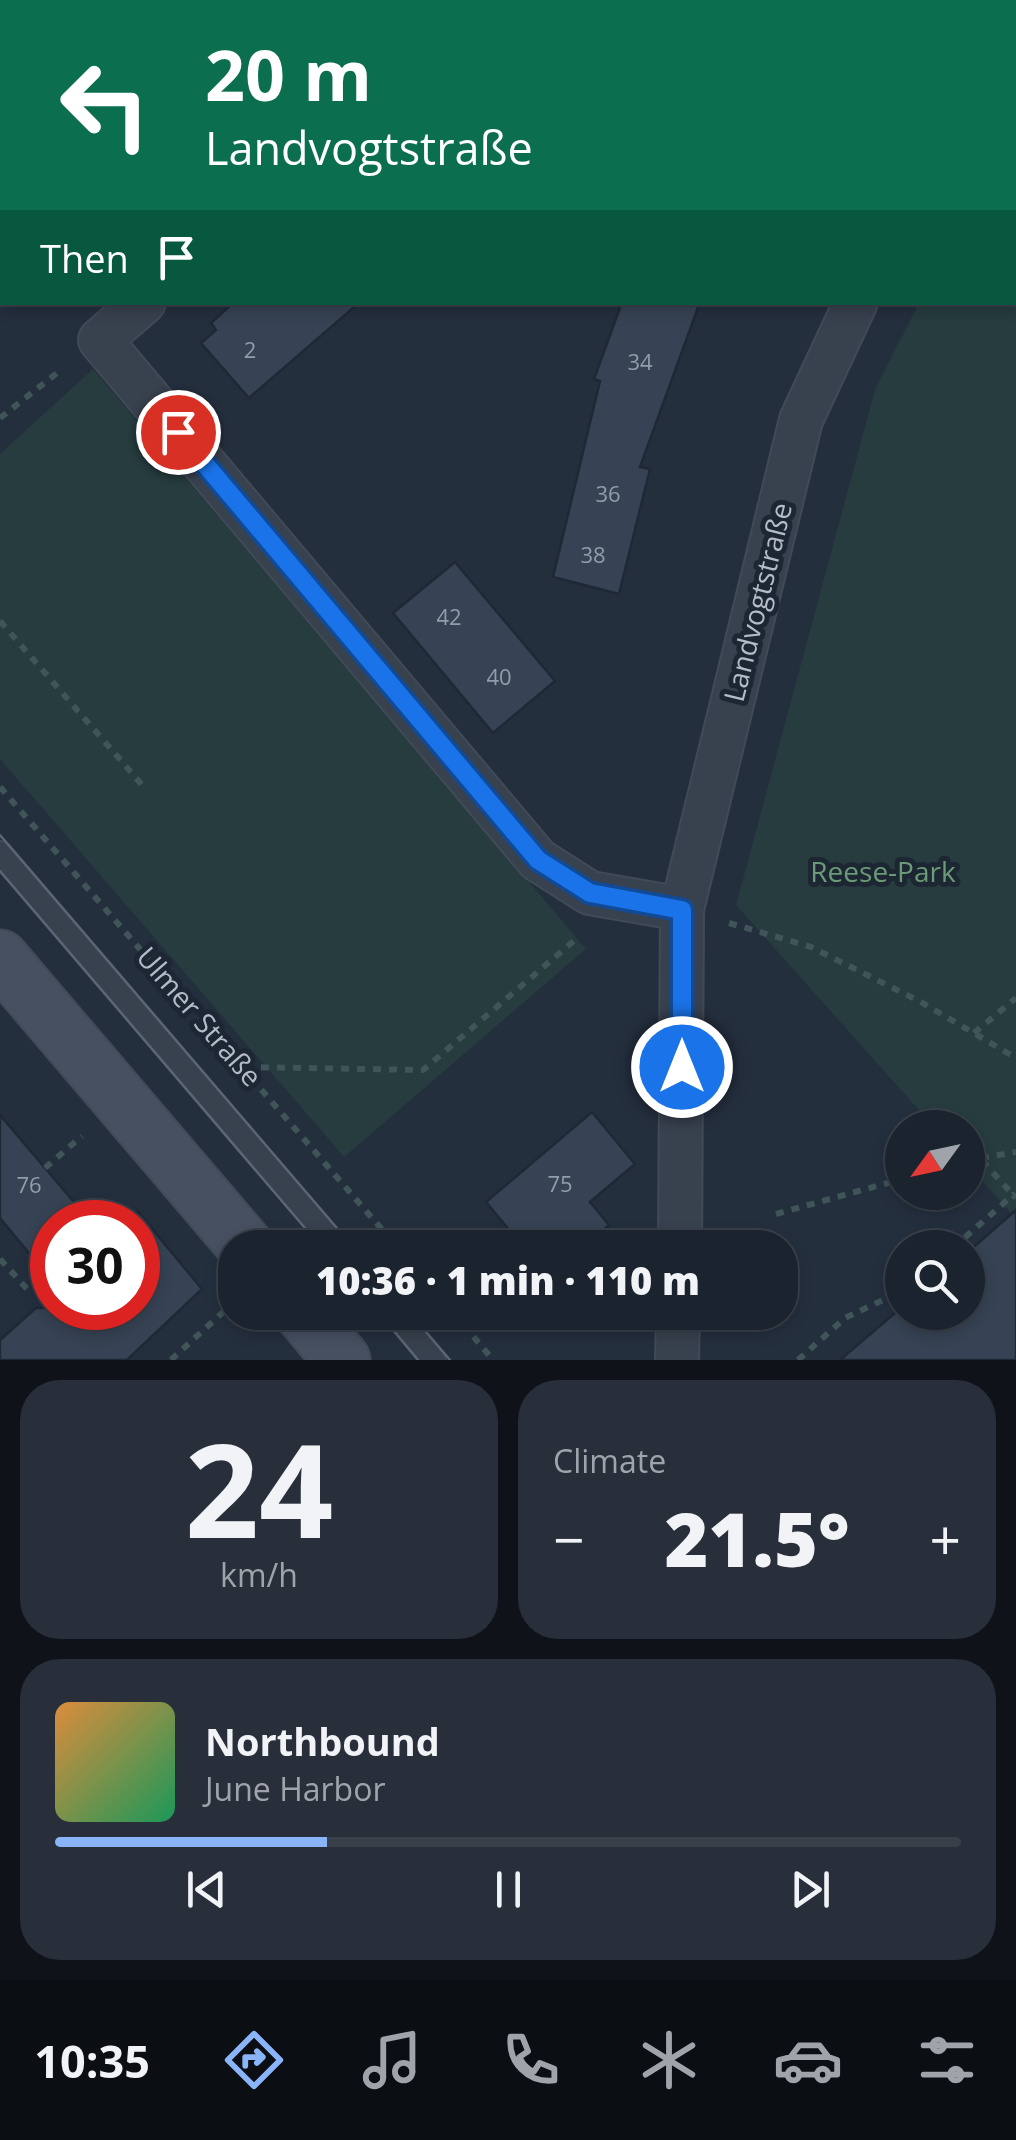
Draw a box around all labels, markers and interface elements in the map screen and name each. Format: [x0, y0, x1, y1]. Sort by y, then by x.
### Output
text: 20 m [205, 26, 372, 122]
icon: left [40, 40, 170, 170]
text: Landvogtstraße [205, 117, 533, 178]
icon: arrive [149, 230, 204, 285]
text: Then [40, 232, 129, 284]
house number: 2 [244, 334, 256, 364]
house number: 34 [627, 346, 653, 376]
pin [136, 390, 221, 475]
icon: arrive [151, 405, 206, 460]
house number: 36 [595, 478, 621, 508]
street label: Landvogtstraße [714, 498, 800, 706]
house number: 38 [580, 539, 606, 569]
house number: 42 [436, 601, 462, 631]
house number: 40 [486, 661, 512, 691]
park label: Reese-Park [810, 852, 956, 890]
street label: Ulmer Straße [129, 938, 271, 1094]
position arrow [630, 1015, 734, 1119]
north arrow [885, 1110, 985, 1210]
map controls [885, 1110, 985, 1330]
house number: 75 [547, 1168, 573, 1198]
house number: 76 [16, 1169, 42, 1199]
speed limit sign: 30 [30, 1200, 160, 1330]
button: search [885, 1230, 985, 1330]
text: 10:36 · 1 min · 110 m [316, 1254, 700, 1306]
text: 24 [185, 1399, 333, 1576]
text: Climate [553, 1439, 666, 1482]
text: 21.5° [664, 1487, 850, 1589]
text: − [553, 1501, 584, 1576]
text: + [930, 1501, 961, 1576]
text: km/h [220, 1553, 298, 1596]
text: Northbound [205, 1715, 440, 1767]
text: June Harbor [205, 1767, 385, 1810]
icon: previous [179, 1862, 234, 1917]
icon: pause [481, 1862, 536, 1917]
icon: next [783, 1862, 838, 1917]
icon: directions [219, 2025, 289, 2095]
icon: music [357, 2025, 427, 2095]
icon: phone [496, 2025, 566, 2095]
icon: climate [634, 2025, 704, 2095]
icon: car [773, 2025, 843, 2095]
icon: filters [912, 2025, 982, 2095]
text: 10:35 [34, 2030, 150, 2091]

